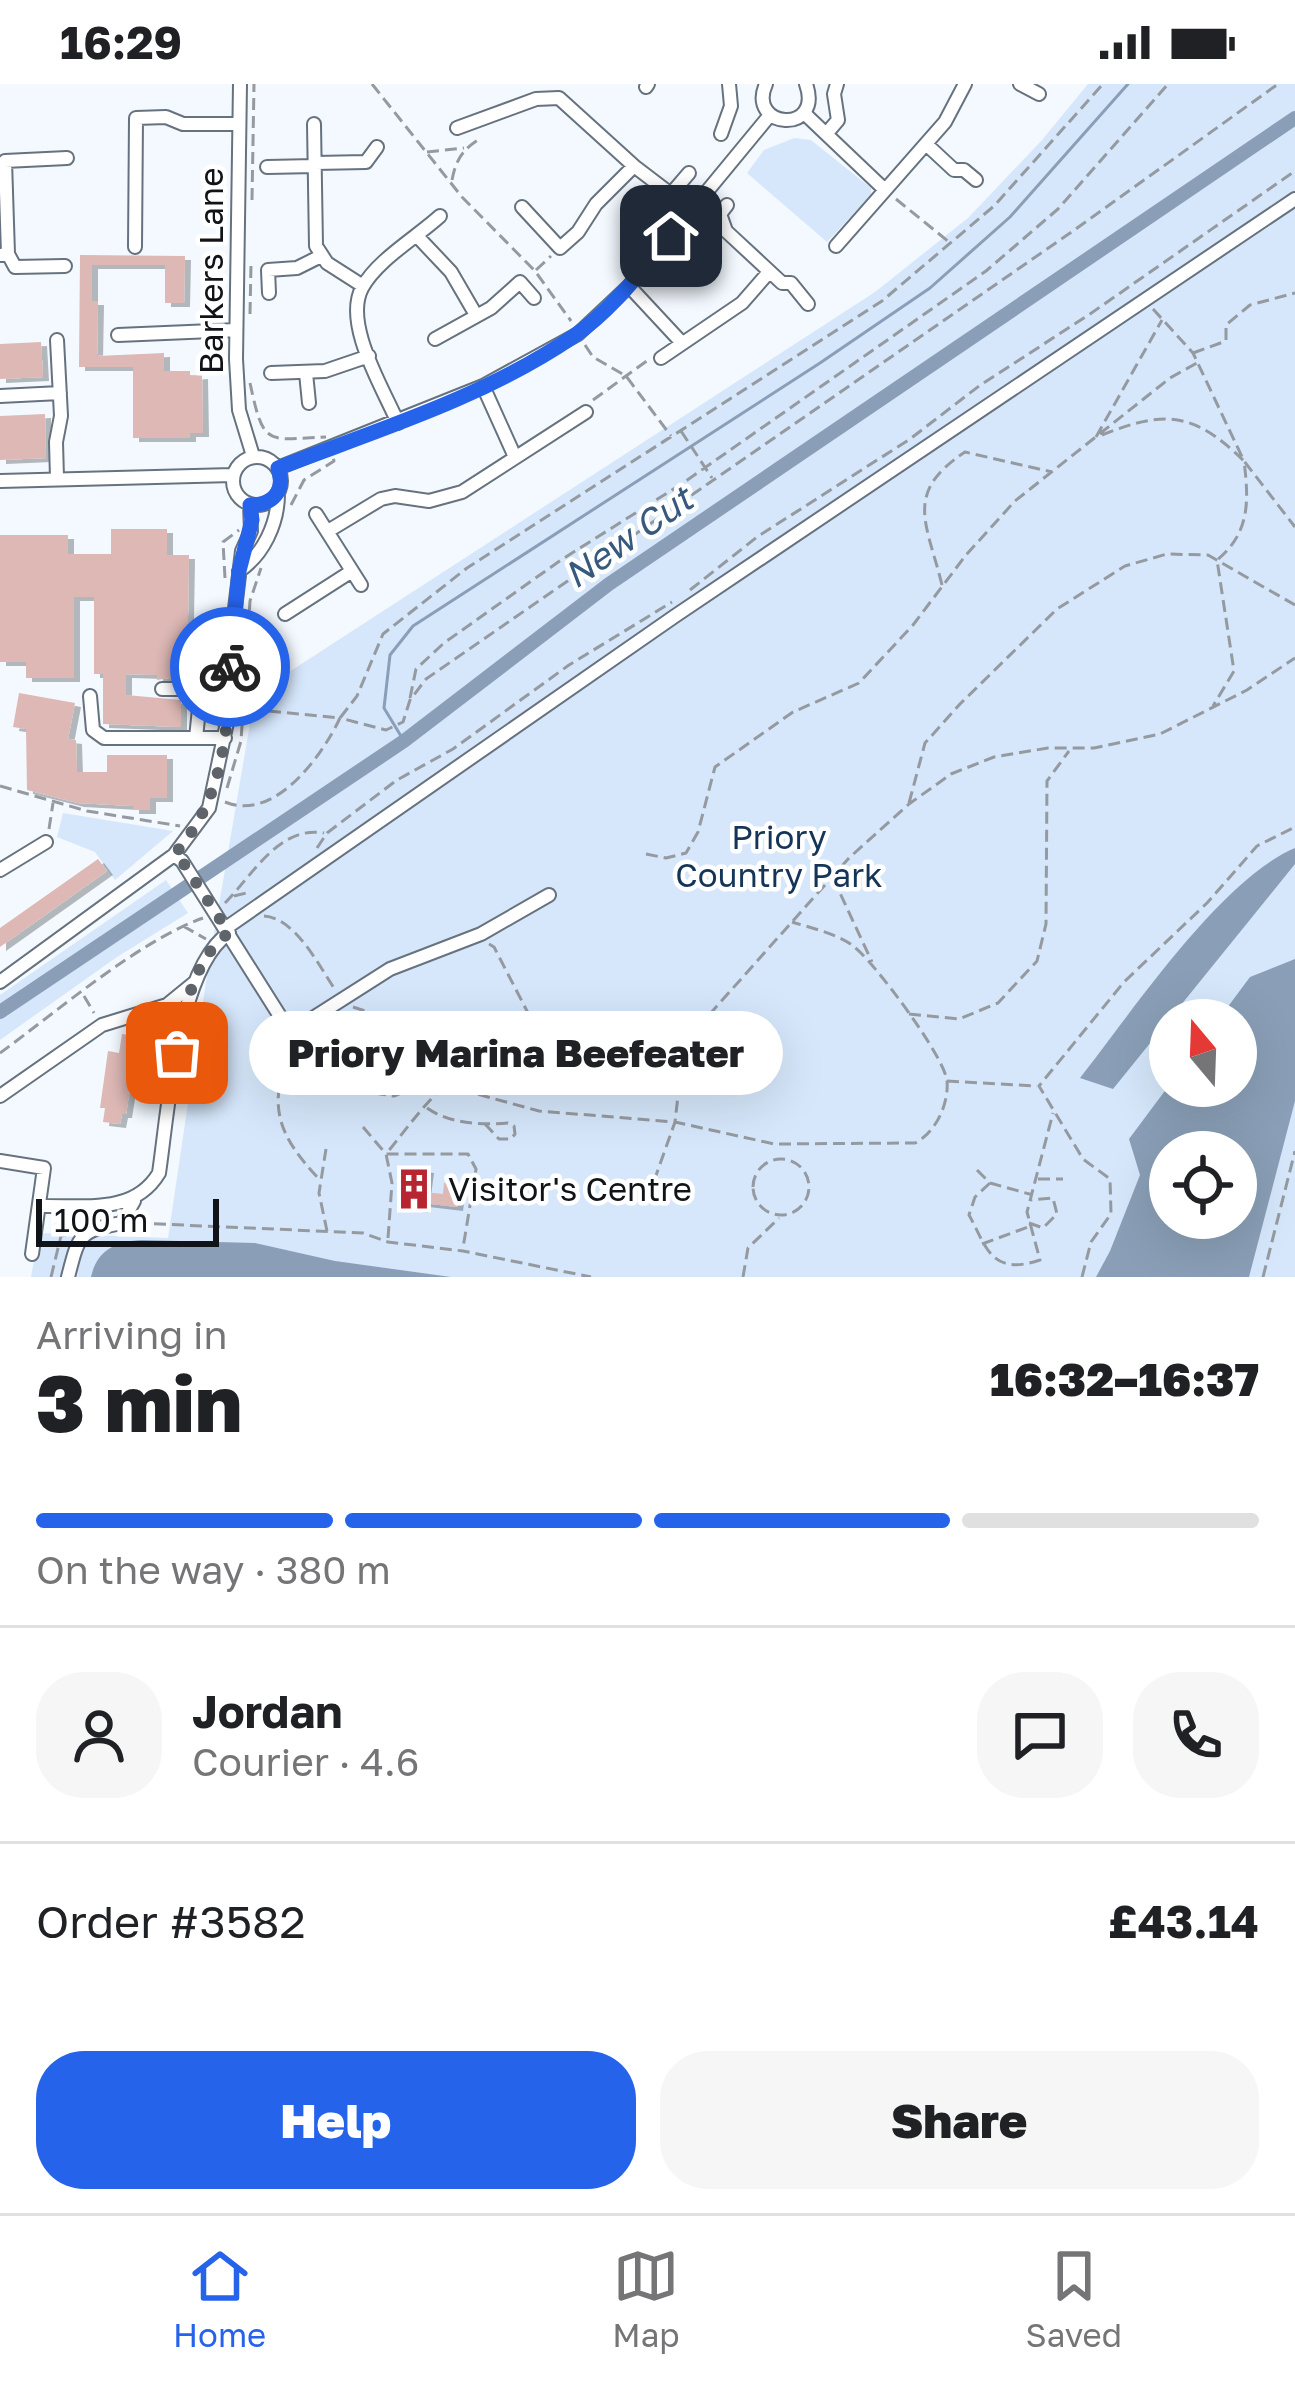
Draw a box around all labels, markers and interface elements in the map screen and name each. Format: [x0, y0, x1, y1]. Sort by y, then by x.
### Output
text: 16:29 [60, 15, 182, 69]
street label: Barkers Lane [191, 168, 230, 374]
pin [620, 185, 722, 287]
icon: home [638, 203, 704, 269]
water label: New Cut [555, 475, 703, 596]
courier [170, 607, 290, 727]
icon: bike [197, 634, 263, 700]
park label: Priory Country Park [675, 817, 883, 894]
north arrow [1149, 999, 1257, 1107]
map controls [1149, 999, 1257, 1239]
pin [126, 1002, 228, 1104]
callout: Priory Marina Beefeater [249, 1011, 783, 1095]
icon: bag [144, 1020, 210, 1086]
text: Priory Marina Beefeater [288, 1029, 744, 1076]
button: locate [1149, 1131, 1257, 1239]
building icon: Visitor's Centre [391, 1166, 437, 1212]
place label: Visitor's Centre [448, 1169, 692, 1208]
scale bar [36, 1193, 219, 1246]
text: 100 m [54, 1200, 148, 1239]
text: Arriving in [36, 1311, 227, 1358]
text: 16:32–16:37 [990, 1352, 1259, 1406]
text: 3 min [36, 1356, 242, 1449]
text: On the way · 380 m [36, 1546, 391, 1593]
button: person [36, 1672, 162, 1798]
button: chat [977, 1672, 1103, 1798]
button: phone [1133, 1672, 1259, 1798]
text: Jordan [192, 1684, 343, 1738]
text: Courier · 4.6 [192, 1738, 419, 1785]
text: Order #3582 [36, 1894, 306, 1948]
text: £43.14 [1108, 1894, 1259, 1948]
button: Help [36, 2051, 636, 2189]
button: Share [660, 2051, 1259, 2189]
tab: Home [173, 2243, 266, 2354]
tab: Map [612, 2243, 680, 2354]
tab: Saved [1026, 2243, 1122, 2354]

